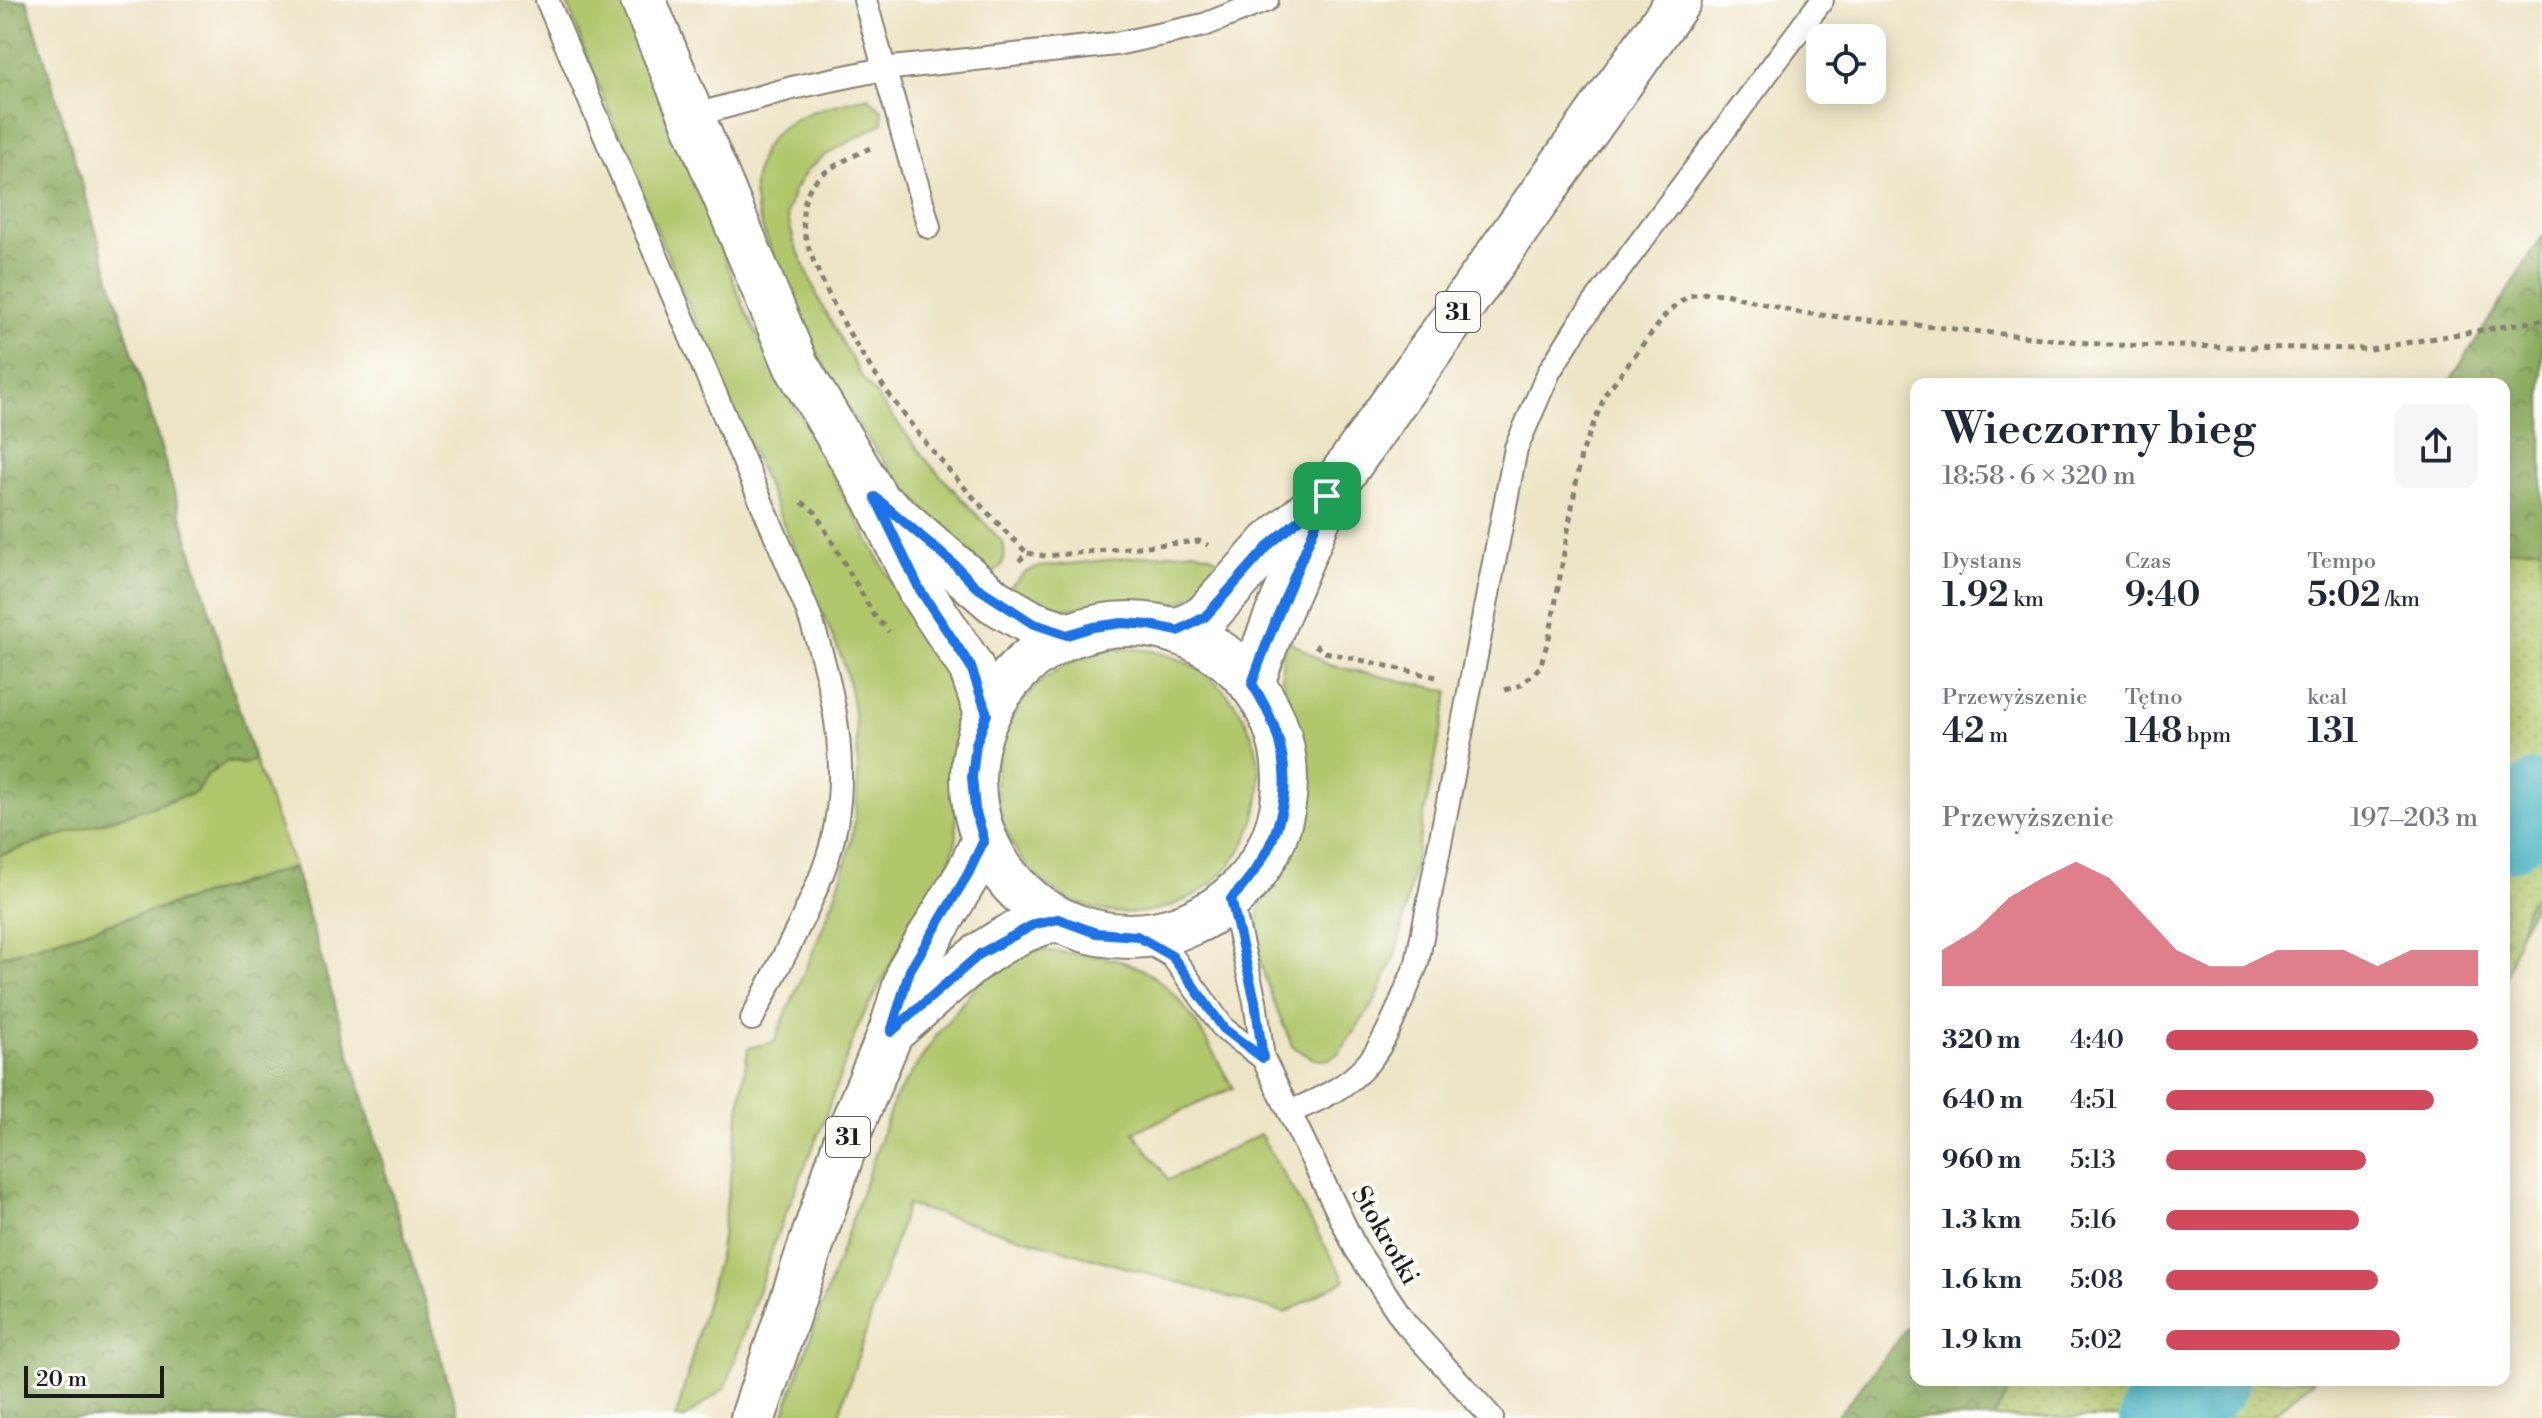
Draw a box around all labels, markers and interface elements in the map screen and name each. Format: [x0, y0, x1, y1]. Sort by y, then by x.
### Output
map controls [1806, 24, 1886, 104]
button: locate [1806, 24, 1886, 104]
road number: 31 [1436, 292, 1480, 332]
text: Wieczorny bieg [1942, 402, 2256, 457]
button: share [2394, 404, 2478, 488]
text: 18:58 · 6 × 320 m [1942, 460, 2136, 492]
pin [1293, 462, 1361, 530]
icon: arrive [1305, 474, 1349, 518]
text: Dystans [1942, 548, 2022, 575]
text: Czas [2125, 548, 2171, 575]
text: Tempo [2307, 548, 2376, 575]
text: 1.92 [1942, 575, 2009, 617]
text: 9:40 [2125, 575, 2201, 617]
text: 5:02 [2307, 575, 2381, 617]
text: km [2009, 586, 2044, 613]
text: /km [2381, 586, 2420, 613]
text: Przewyższenie [1942, 684, 2087, 711]
text: Tętno [2125, 684, 2183, 711]
text: kcal [2307, 684, 2347, 711]
text: 42 [1942, 711, 1985, 753]
text: 148 [2125, 711, 2182, 753]
text: 131 [2307, 711, 2358, 753]
text: m [1985, 722, 2008, 749]
text: bpm [2182, 722, 2231, 749]
text: Przewyższenie [1942, 802, 2114, 834]
text: 197–203 m [2350, 802, 2478, 834]
text: 320 m [1942, 1024, 2021, 1056]
text: 4:40 [2070, 1024, 2124, 1056]
text: 640 m [1942, 1084, 2023, 1116]
text: 4:51 [2070, 1084, 2117, 1116]
road number: 31 [826, 1117, 870, 1157]
text: 960 m [1942, 1144, 2021, 1176]
text: 5:13 [2070, 1144, 2116, 1176]
street label: Stokrotki [1344, 1180, 1426, 1291]
text: 1.3 km [1942, 1204, 2021, 1236]
text: 5:16 [2070, 1204, 2116, 1236]
text: 1.6 km [1942, 1264, 2022, 1296]
text: 5:08 [2070, 1264, 2123, 1296]
text: 1.9 km [1942, 1324, 2022, 1356]
text: 5:02 [2070, 1324, 2122, 1356]
scale bar [24, 1362, 164, 1398]
text: 20 m [36, 1366, 87, 1393]

